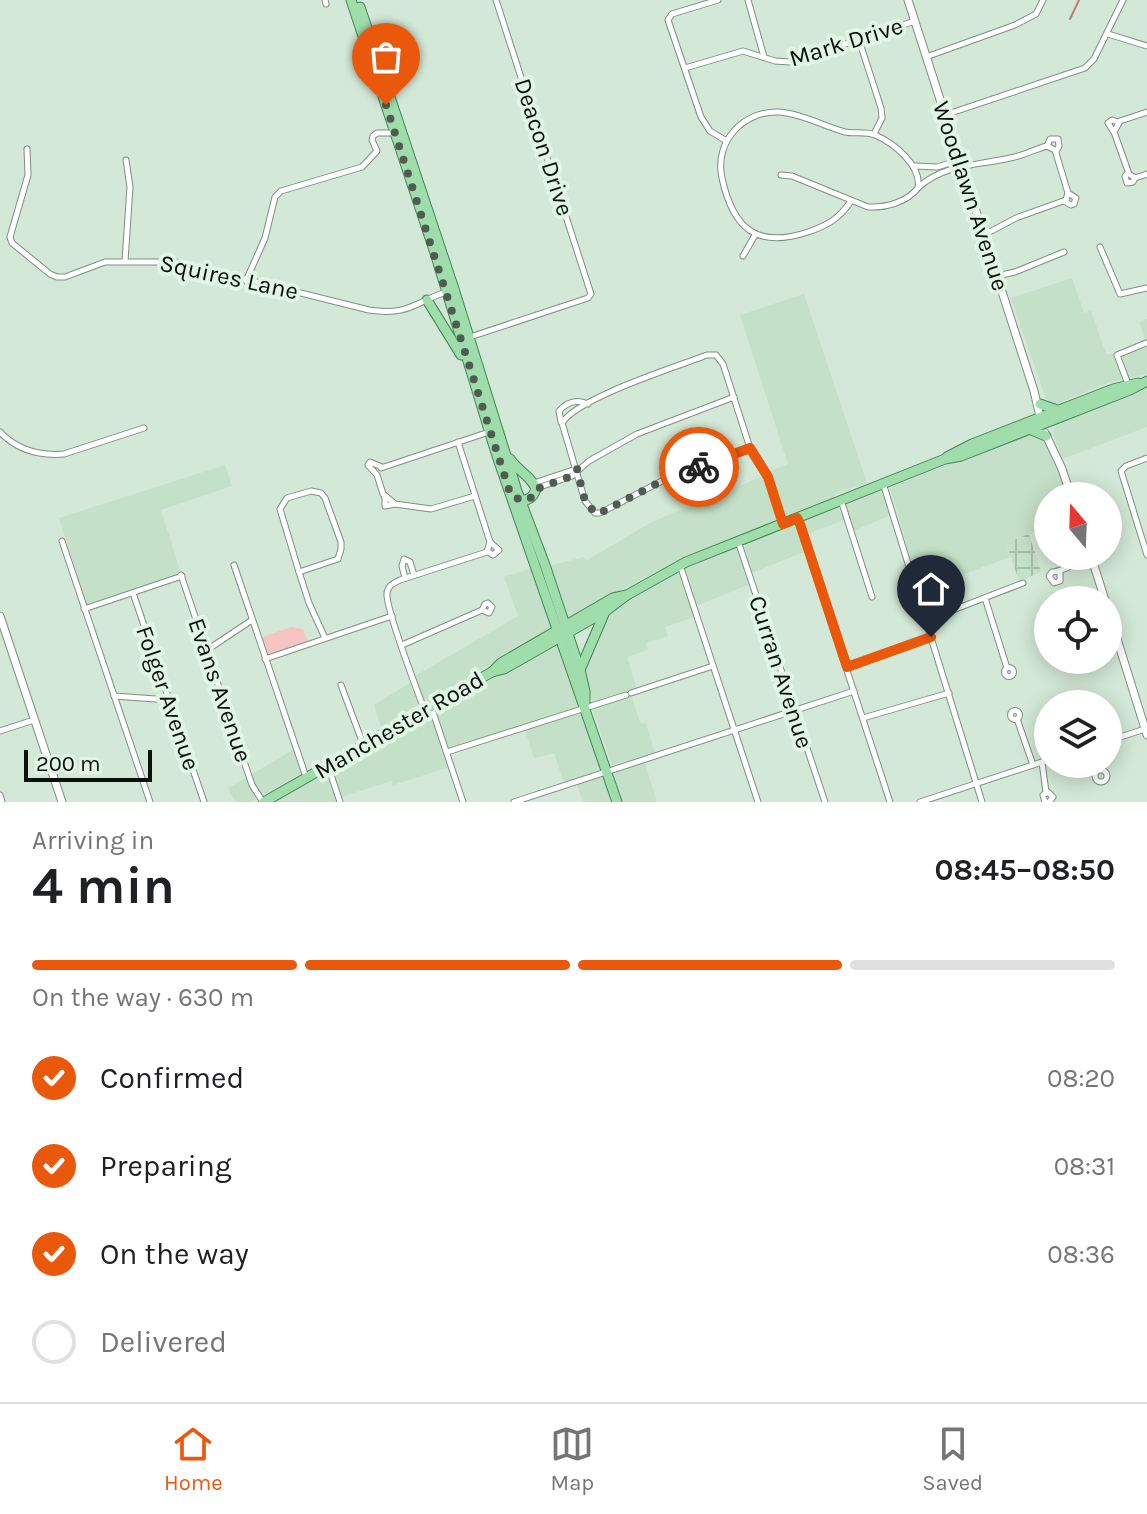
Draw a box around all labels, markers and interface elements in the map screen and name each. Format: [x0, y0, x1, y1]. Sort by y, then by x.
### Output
street label: Mark Drive [786, 11, 906, 73]
pin [352, 23, 420, 105]
icon: bag [364, 35, 408, 79]
street label: Deacon Drive [509, 75, 579, 219]
street label: Woodlawn Avenue [927, 98, 1015, 294]
street label: Squires Lane [157, 249, 301, 305]
courier [659, 427, 739, 507]
icon: bike [677, 445, 721, 489]
north arrow [1034, 482, 1122, 570]
map controls [1034, 482, 1122, 778]
pin [897, 555, 965, 637]
icon: home [909, 567, 953, 611]
button: locate [1034, 586, 1122, 674]
street label: Curran Avenue [743, 592, 819, 752]
street label: Evans Avenue [182, 614, 258, 766]
street label: Folger Avenue [130, 622, 206, 774]
street label: Manchester Road [309, 665, 489, 785]
button: layers [1034, 690, 1122, 778]
scale bar [24, 746, 152, 782]
text: 200 m [36, 751, 101, 777]
text: Arriving in [32, 825, 154, 856]
text: 08:45–08:50 [935, 852, 1115, 888]
text: 4 min [32, 855, 175, 916]
text: On the way · 630 m [32, 982, 254, 1013]
icon: check [32, 1056, 76, 1100]
text: Confirmed [100, 1060, 244, 1096]
text: 08:20 [1047, 1063, 1115, 1094]
icon: check [32, 1144, 76, 1188]
text: Preparing [100, 1148, 232, 1184]
text: 08:31 [1054, 1151, 1115, 1182]
icon: check [32, 1232, 76, 1276]
text: On the way [100, 1236, 249, 1272]
text: 08:36 [1047, 1239, 1115, 1270]
text: Delivered [100, 1324, 227, 1360]
tab: Home [164, 1422, 223, 1496]
tab: Map [550, 1422, 594, 1496]
tab: Saved [922, 1422, 983, 1496]

